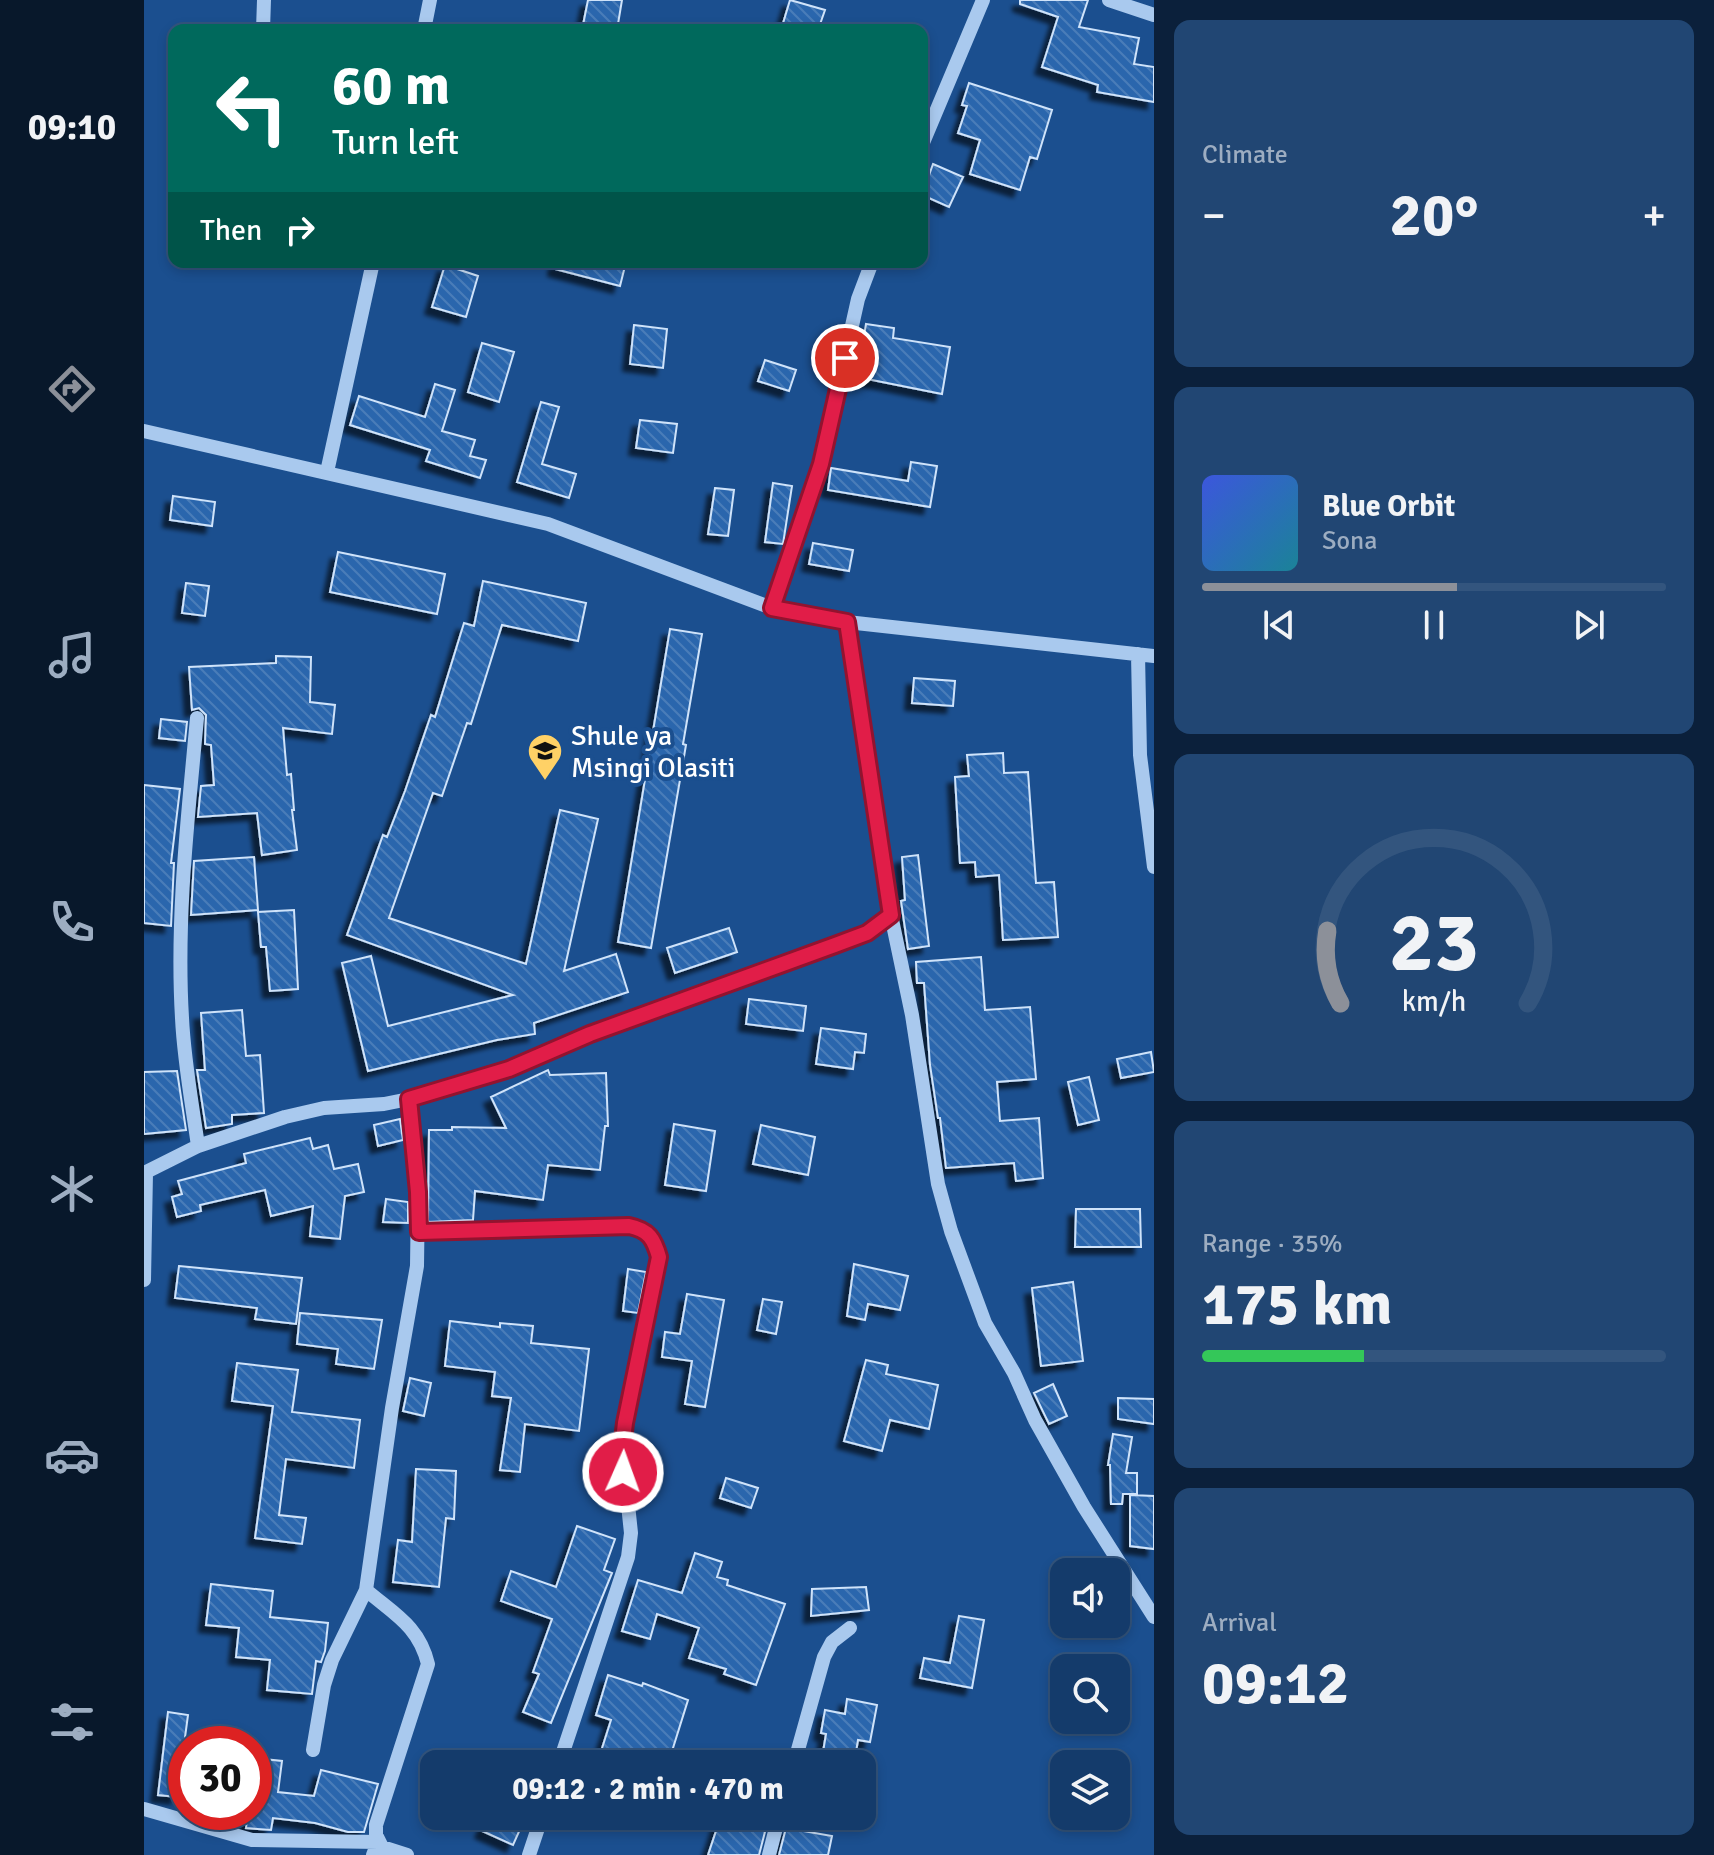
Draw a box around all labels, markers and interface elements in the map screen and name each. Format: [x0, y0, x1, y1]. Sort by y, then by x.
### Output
text: 60 m [332, 51, 450, 120]
icon: left [200, 56, 304, 160]
text: 09:10 [28, 105, 116, 150]
text: Turn left [332, 120, 459, 165]
text: Climate [1202, 139, 1288, 171]
text: 20° [1390, 179, 1478, 253]
text: − [1202, 189, 1226, 243]
text: + [1642, 189, 1666, 243]
icon: right [278, 208, 322, 252]
text: Then [200, 212, 262, 249]
pin [811, 324, 879, 392]
icon: arrive [823, 336, 867, 380]
icon: directions [44, 361, 100, 417]
text: Blue Orbit [1322, 488, 1455, 525]
text: Sona [1322, 525, 1377, 557]
icon: previous [1257, 603, 1301, 647]
icon: pause [1412, 603, 1456, 647]
icon: next [1567, 603, 1611, 647]
icon: music [44, 627, 100, 683]
place label: Shule ya Msingi Olasiti [571, 719, 735, 785]
school or university icon: Shule ya Msingi Olasiti [526, 732, 564, 782]
text: 23 [1389, 891, 1479, 993]
icon: phone [44, 894, 100, 950]
text: km/h [1402, 984, 1466, 1019]
icon: climate [44, 1161, 100, 1217]
text: Range · 35% [1202, 1228, 1343, 1260]
text: 175 km [1202, 1268, 1392, 1342]
icon: car [44, 1427, 100, 1483]
position arrow [581, 1430, 665, 1514]
map controls [1050, 1558, 1130, 1830]
button: sound [1050, 1558, 1130, 1638]
text: Arrival [1202, 1607, 1277, 1639]
text: 09:12 [1202, 1647, 1349, 1721]
button: search [1050, 1654, 1130, 1734]
icon: filters [44, 1694, 100, 1750]
speed limit sign: 30 [168, 1726, 272, 1830]
button: layers [1050, 1750, 1130, 1830]
text: 09:12 · 2 min · 470 m [512, 1771, 784, 1808]

